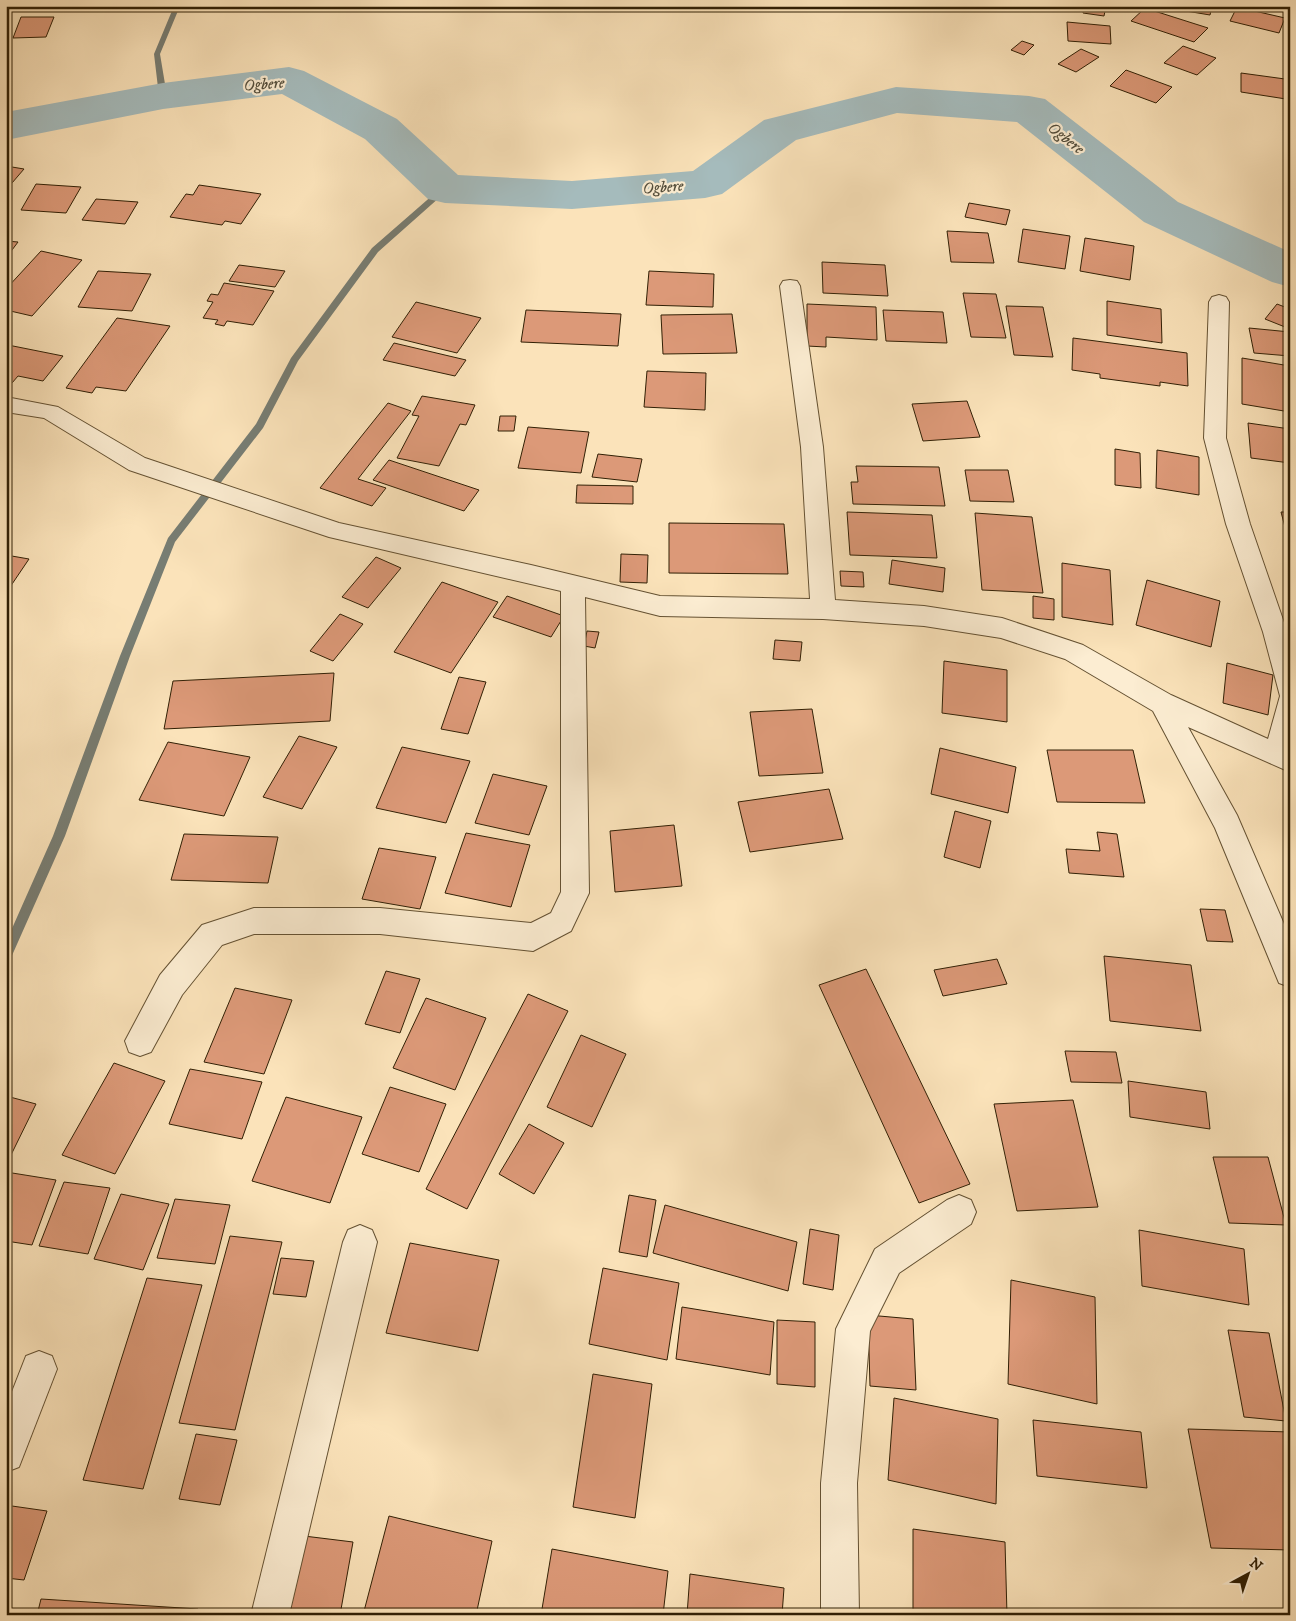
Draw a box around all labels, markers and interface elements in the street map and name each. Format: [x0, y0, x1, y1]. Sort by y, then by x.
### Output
water label: Ogbere [243, 72, 286, 96]
water label: Ogbere [1044, 118, 1089, 159]
water label: Ogbere [642, 175, 685, 199]
north arrow [1224, 1548, 1274, 1598]
text: N [1246, 1554, 1266, 1576]

